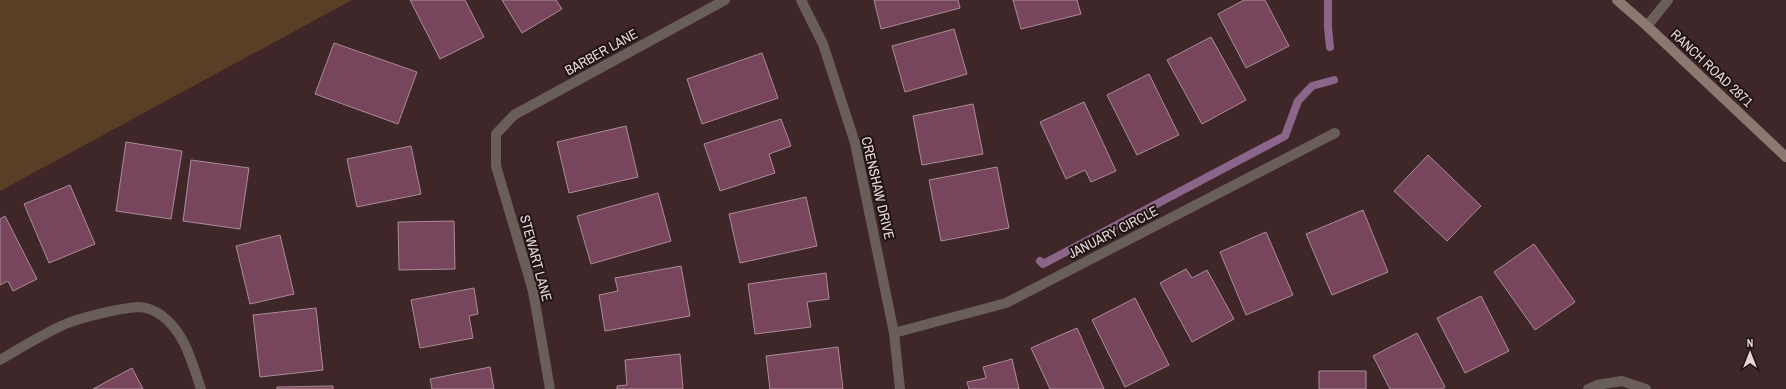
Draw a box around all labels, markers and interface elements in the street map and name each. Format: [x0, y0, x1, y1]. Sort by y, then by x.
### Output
street label: BARBER LANE [561, 25, 641, 79]
street label: RANCH ROAD 2871 [1667, 25, 1757, 111]
street label: CRENSHAW DRIVE [857, 135, 899, 241]
street label: JANUARY CIRCLE [1065, 202, 1161, 262]
street label: STEWART LANE [516, 213, 556, 303]
north arrow [1730, 333, 1770, 373]
text: N [1747, 336, 1753, 350]

